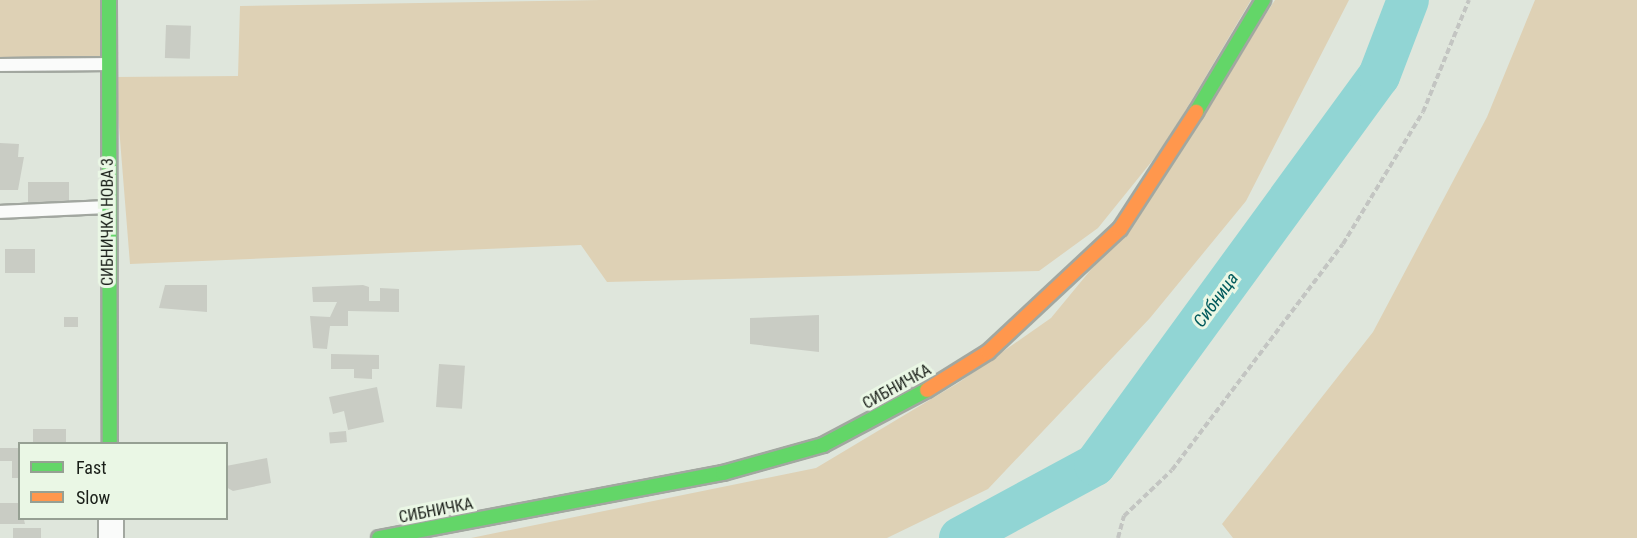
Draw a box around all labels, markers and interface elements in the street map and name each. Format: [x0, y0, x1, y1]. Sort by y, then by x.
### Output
street label: СИБНИЧКА НОВА 3 [98, 158, 118, 286]
water label: Сибница [1189, 268, 1243, 332]
street label: СИБНИЧКА [859, 360, 935, 414]
legend [18, 442, 228, 520]
text: Fast [76, 457, 107, 478]
text: Slow [76, 487, 110, 508]
street label: СИБНИЧКА [397, 494, 475, 528]

